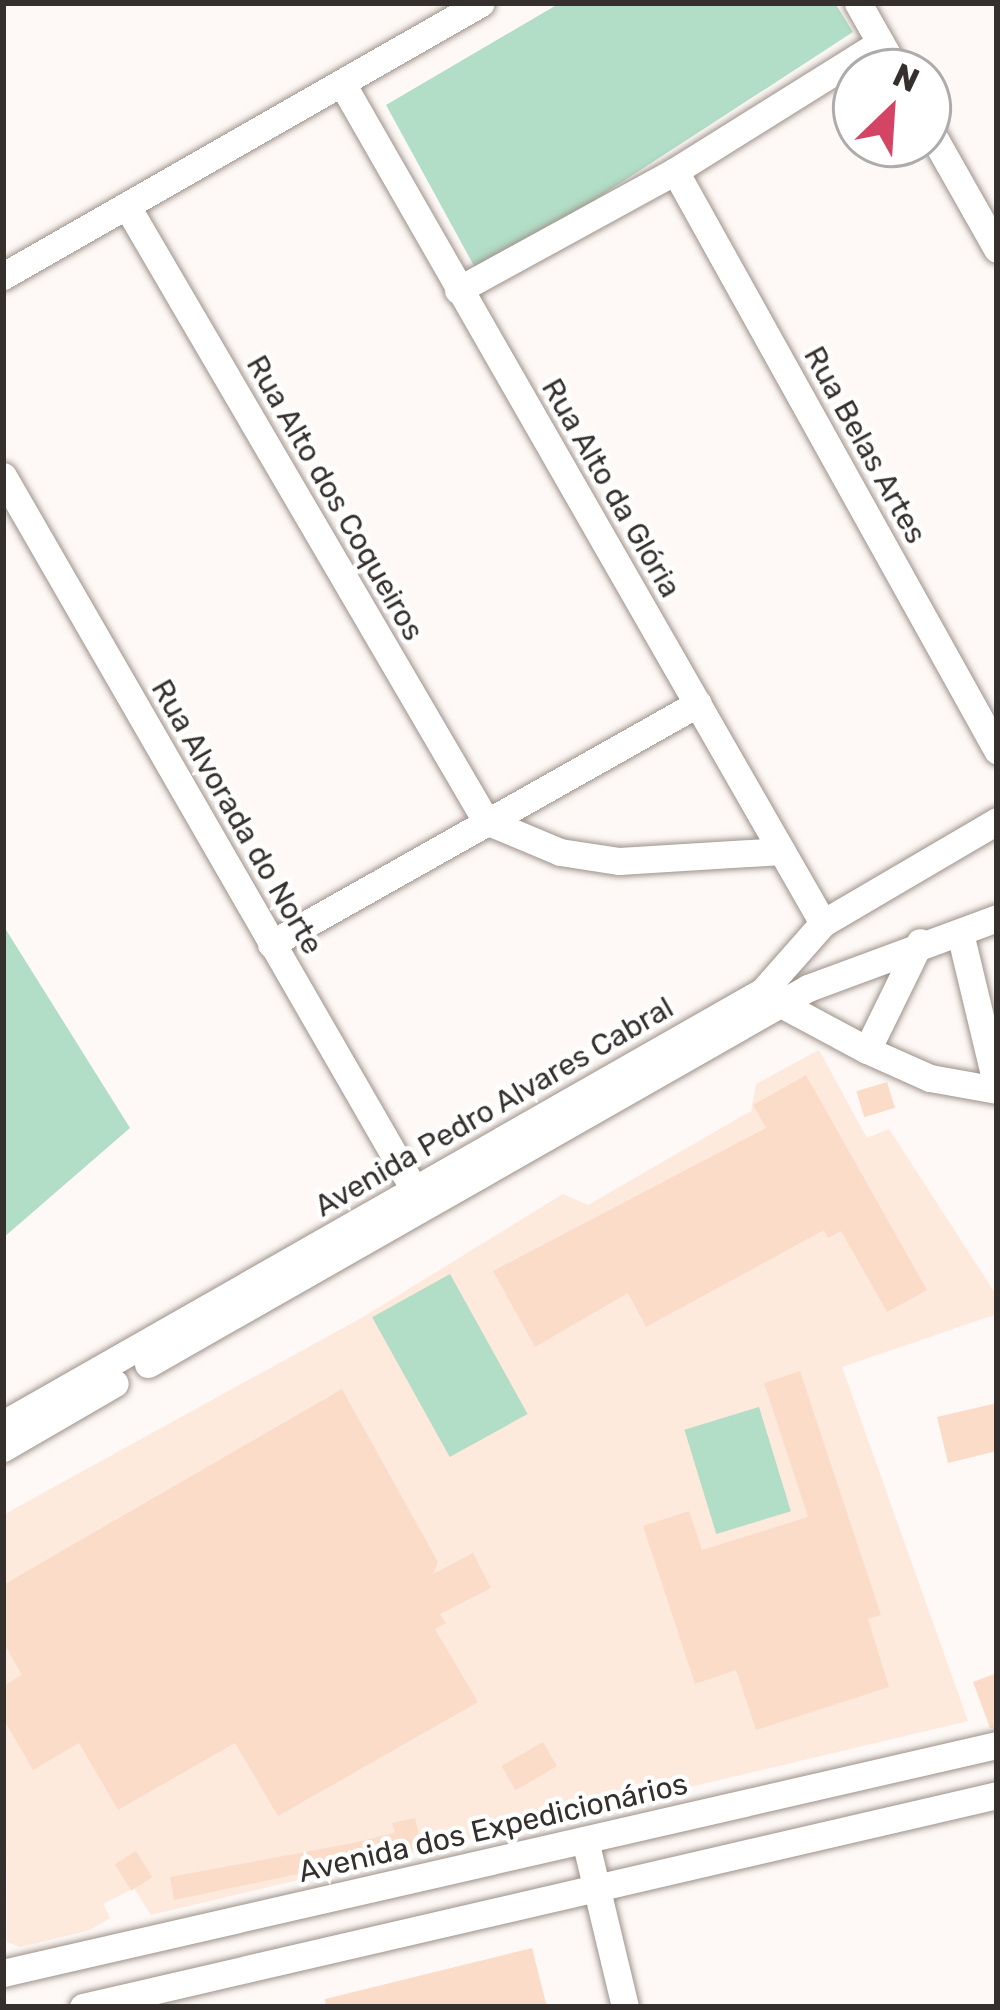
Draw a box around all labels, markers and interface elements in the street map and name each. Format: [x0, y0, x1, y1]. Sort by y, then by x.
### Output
north arrow [832, 48, 952, 168]
text: N [887, 55, 925, 100]
street label: Rua Belas Artes [796, 340, 934, 550]
street label: Rua Alto dos Coqueiros [238, 349, 432, 647]
street label: Rua Alto da Glória [534, 372, 688, 604]
street label: Rua Alvorada do Norte [143, 673, 331, 961]
street label: Avenida Pedro Alvares Cabral [308, 989, 680, 1225]
street label: Avenida dos Expedicionários [295, 1766, 691, 1890]

